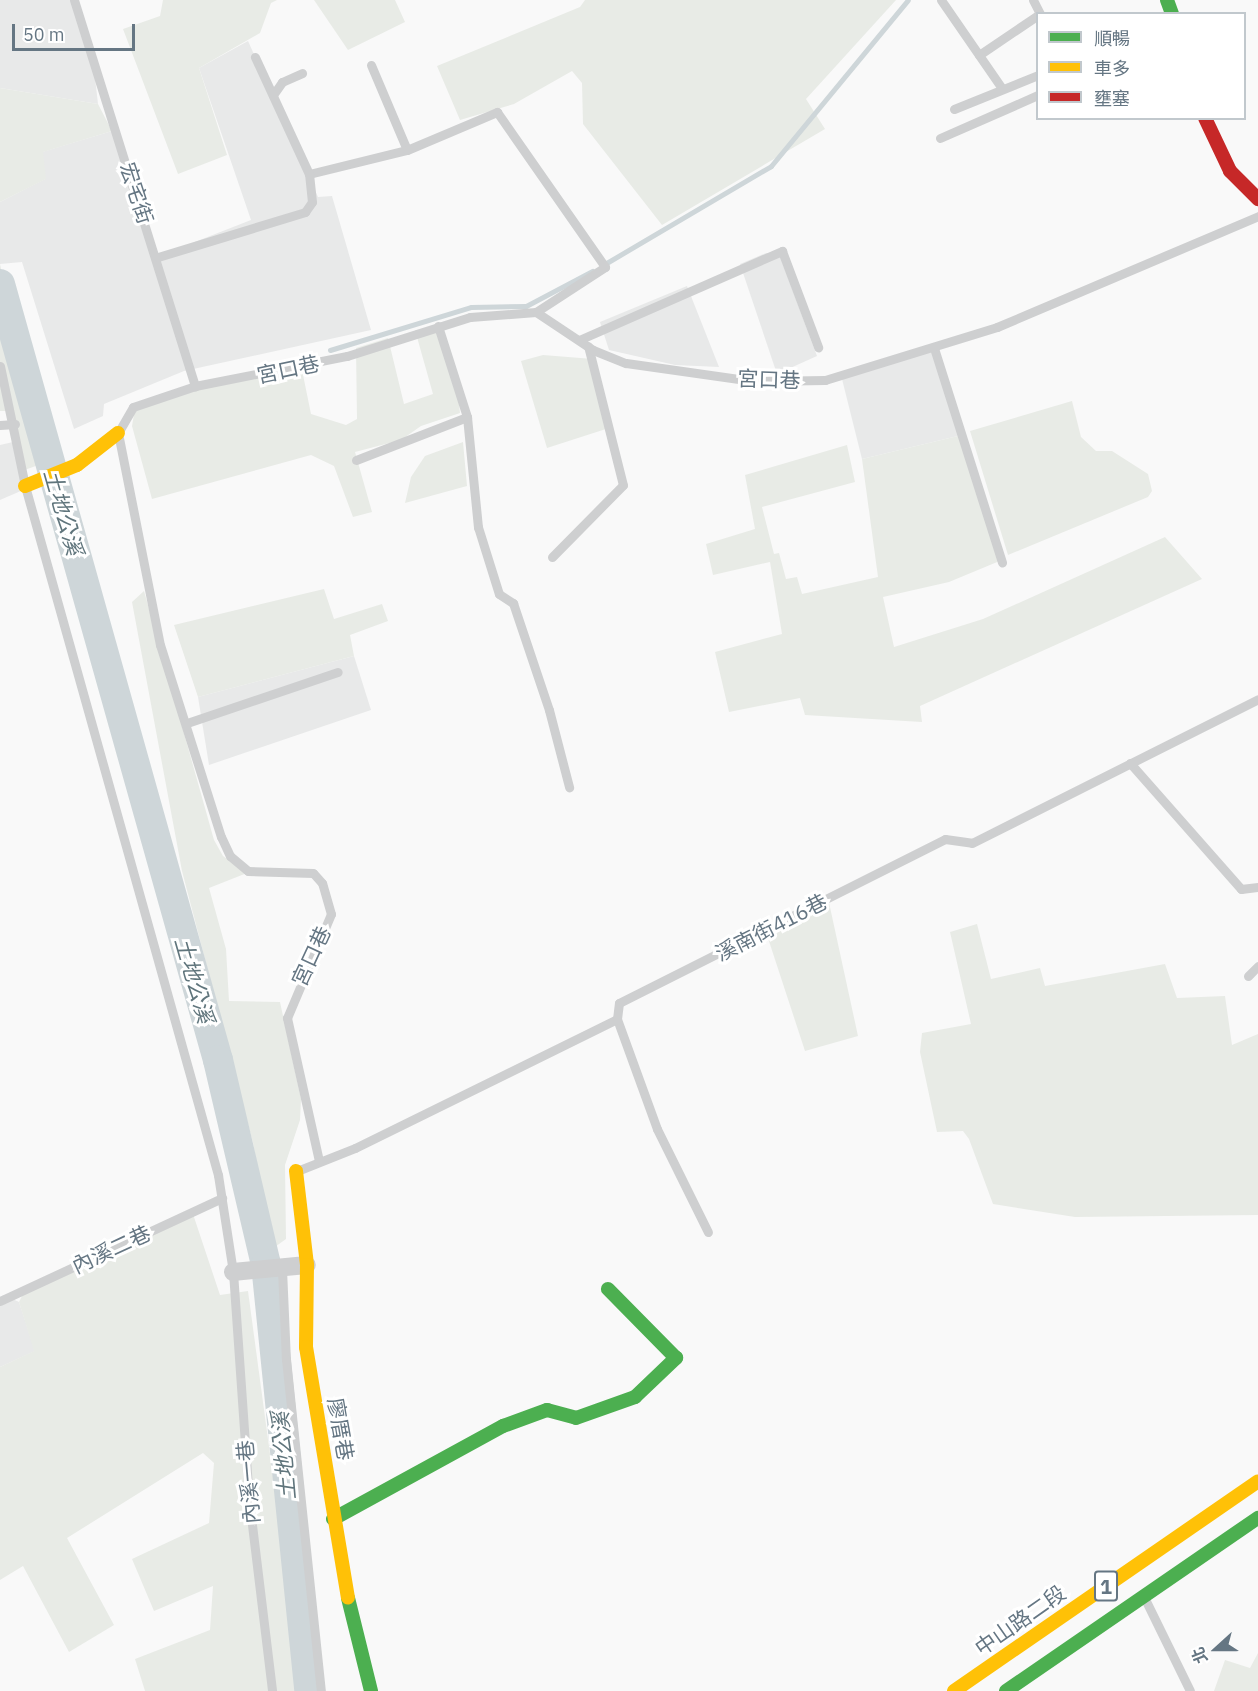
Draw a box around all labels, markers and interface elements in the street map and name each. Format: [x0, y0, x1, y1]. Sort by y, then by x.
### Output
scale bar [15, 12, 138, 50]
legend [1036, 12, 1246, 120]
text: 50 m [23, 23, 65, 46]
text: 順暢 [1094, 27, 1130, 50]
text: 車多 [1094, 57, 1130, 80]
text: 壅塞 [1094, 87, 1130, 110]
street label: 宏宅街 [115, 159, 159, 227]
street label: 宮口巷 [255, 350, 321, 388]
street label: 宮口巷 [737, 365, 801, 393]
water label: 土地公溪 [39, 466, 89, 558]
street label: 溪南街416巷 [711, 888, 831, 966]
street label: 宮口巷 [286, 922, 336, 990]
water label: 土地公溪 [170, 934, 220, 1026]
street label: 內溪二巷 [68, 1220, 154, 1278]
street label: 廖厝巷 [323, 1396, 359, 1462]
water label: 土地公溪 [266, 1411, 300, 1501]
street label: 內溪一巷 [232, 1439, 264, 1525]
road number: 1 [1094, 1569, 1118, 1603]
street label: 中山路二段 [970, 1580, 1070, 1660]
north arrow [1186, 1619, 1246, 1679]
text: 北 [1187, 1644, 1211, 1667]

